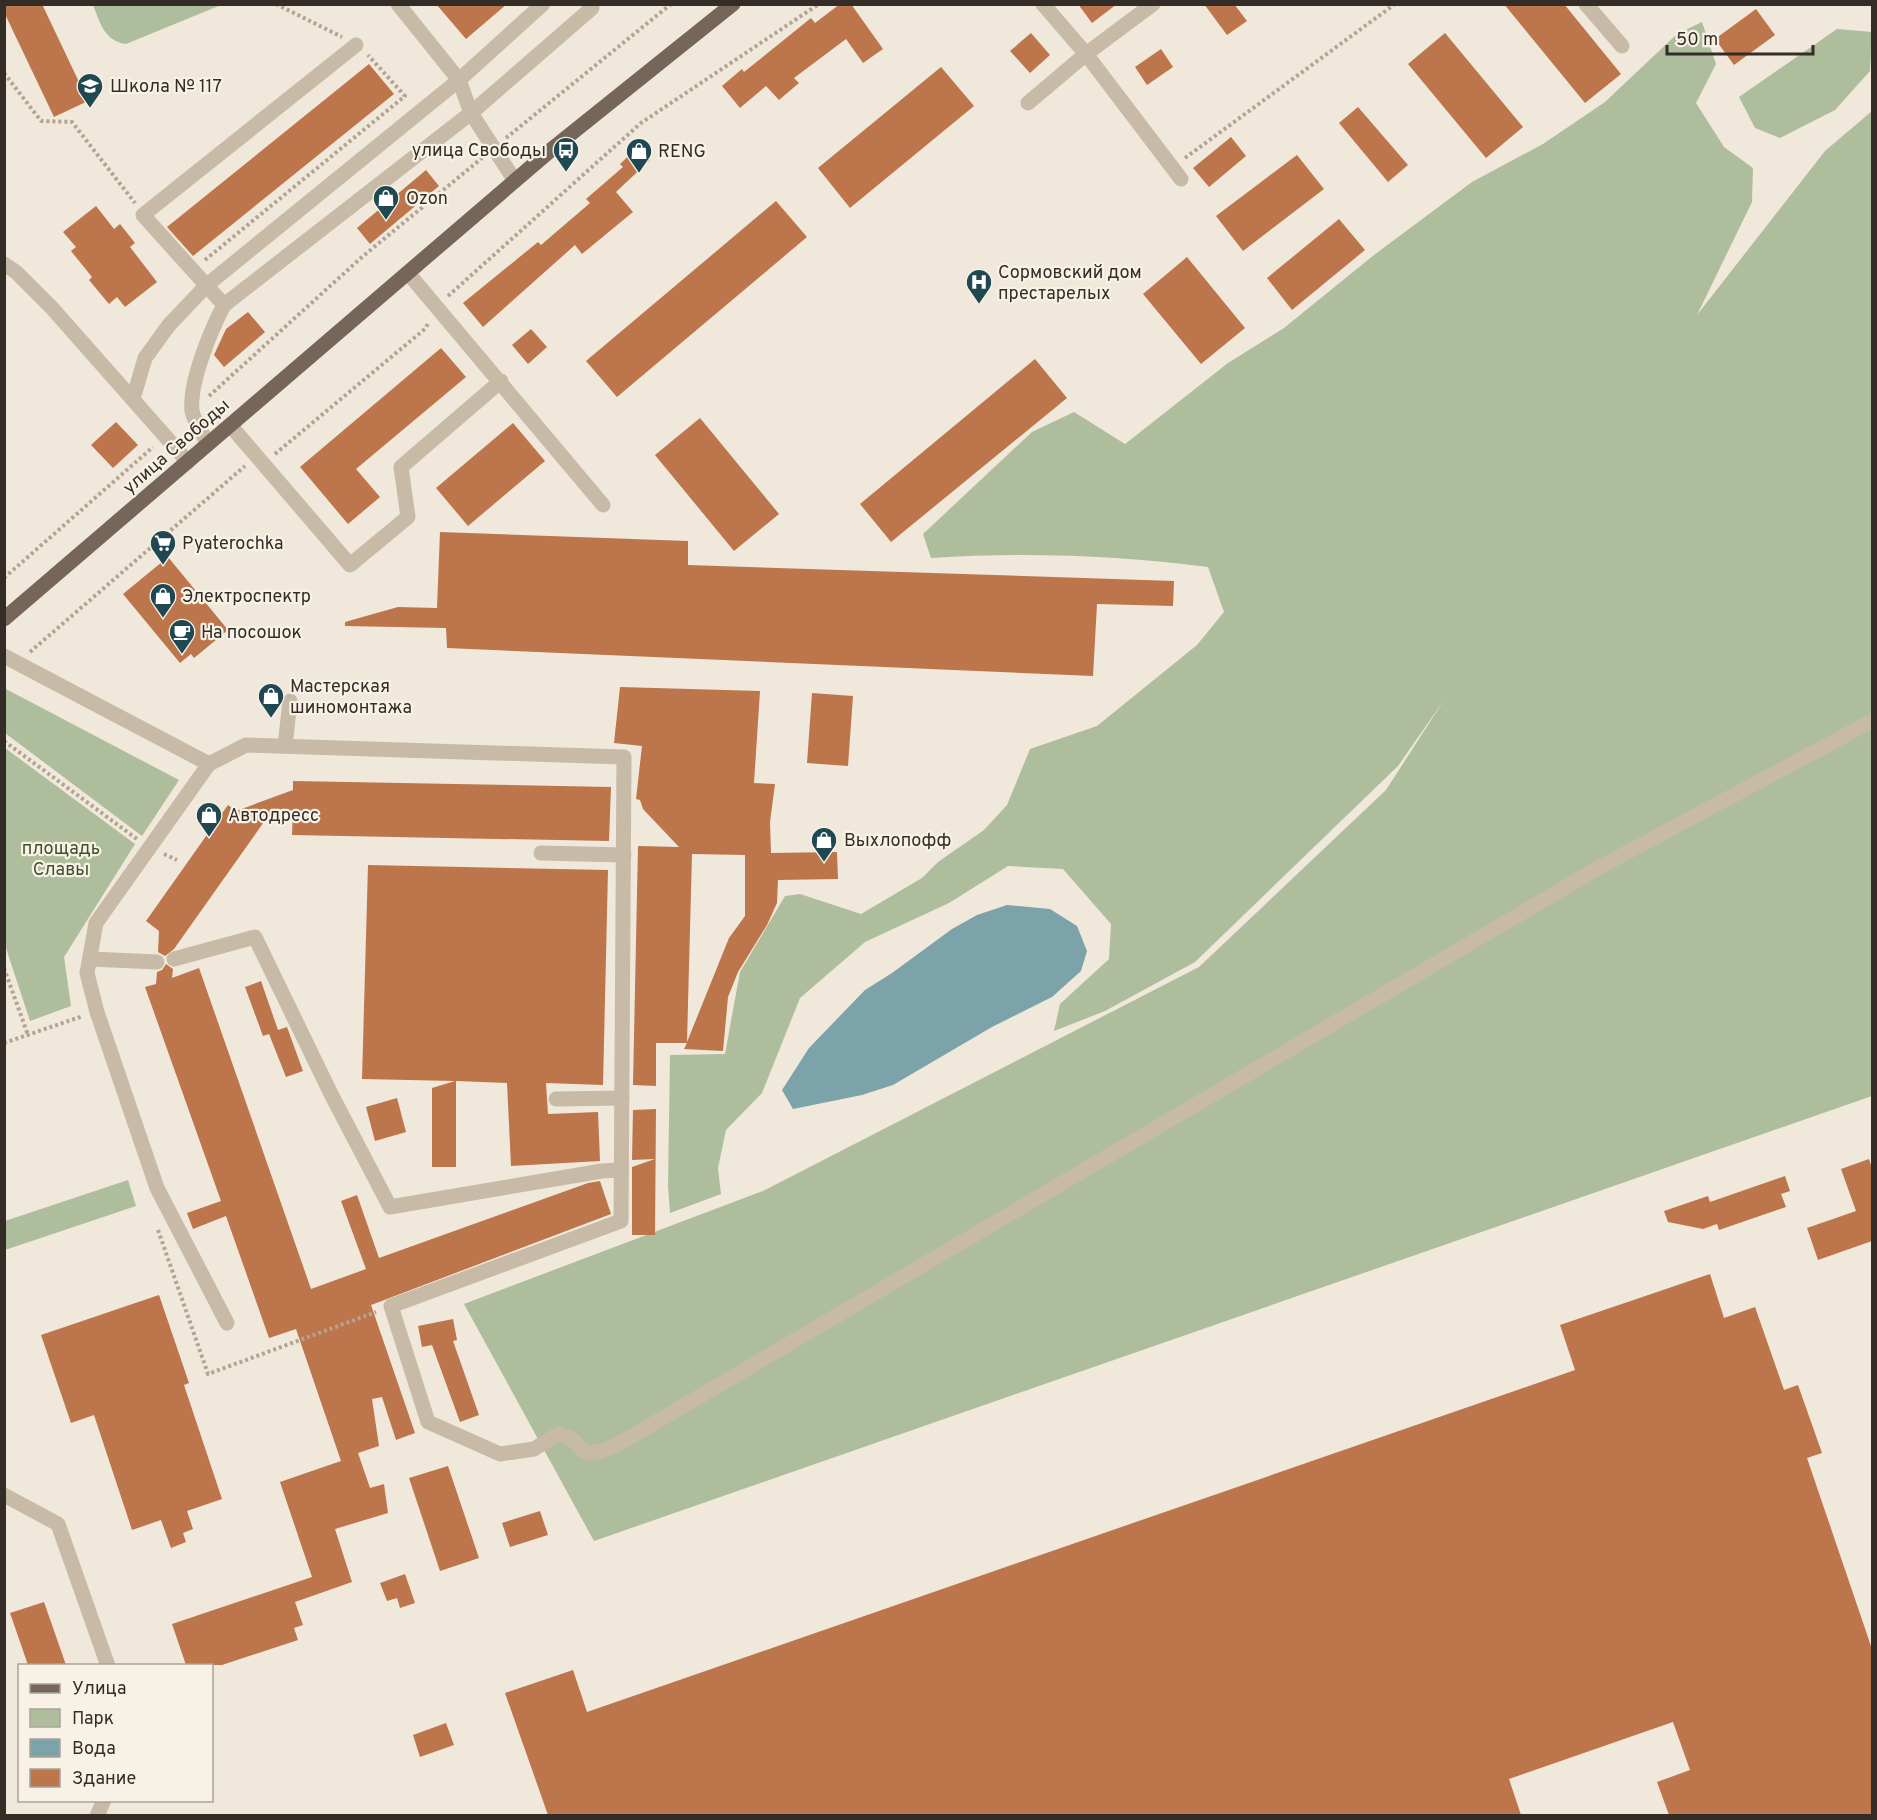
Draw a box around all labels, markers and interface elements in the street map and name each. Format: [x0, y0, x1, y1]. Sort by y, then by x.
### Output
scale bar [1667, 18, 1812, 56]
text: 50 m [1676, 29, 1718, 52]
school or university icon: Школа № 117 [75, 71, 105, 109]
place label: Школа № 117 [110, 76, 222, 99]
bus stop icon: улица Свободы [551, 135, 581, 173]
shop icon: RENG [624, 136, 654, 174]
place label: улица Свободы [412, 140, 546, 163]
place label: RENG [658, 141, 706, 164]
shop icon: Ozon [371, 183, 401, 221]
place label: Ozon [406, 188, 448, 211]
place label: Сормовский дом престарелых [998, 262, 1142, 306]
hospital icon: Сормовский дом престарелых [964, 267, 994, 305]
street label: улица Свободы [119, 394, 235, 500]
supermarket icon: Pyaterochka [148, 528, 178, 566]
place label: Pyaterochka [182, 533, 283, 556]
shop icon: Электроспектр [148, 581, 178, 619]
place label: Электроспектр [182, 586, 311, 609]
cafe icon: На посошок [167, 617, 197, 655]
place label: На посошок [201, 622, 302, 645]
place label: Мастерская шиномонтажа [290, 676, 412, 720]
shop icon: Мастерская шиномонтажа [256, 681, 286, 719]
shop icon: Автодресс [194, 800, 224, 838]
place label: Автодресс [228, 805, 319, 828]
shop icon: Выхлопофф [809, 825, 839, 863]
place label: Выхлопофф [844, 830, 951, 853]
park label: площадь Славы [22, 838, 100, 882]
legend [18, 1664, 213, 1802]
text: Улица [72, 1678, 126, 1701]
text: Парк [72, 1708, 114, 1731]
text: Вода [72, 1738, 116, 1761]
text: Здание [72, 1768, 136, 1791]

